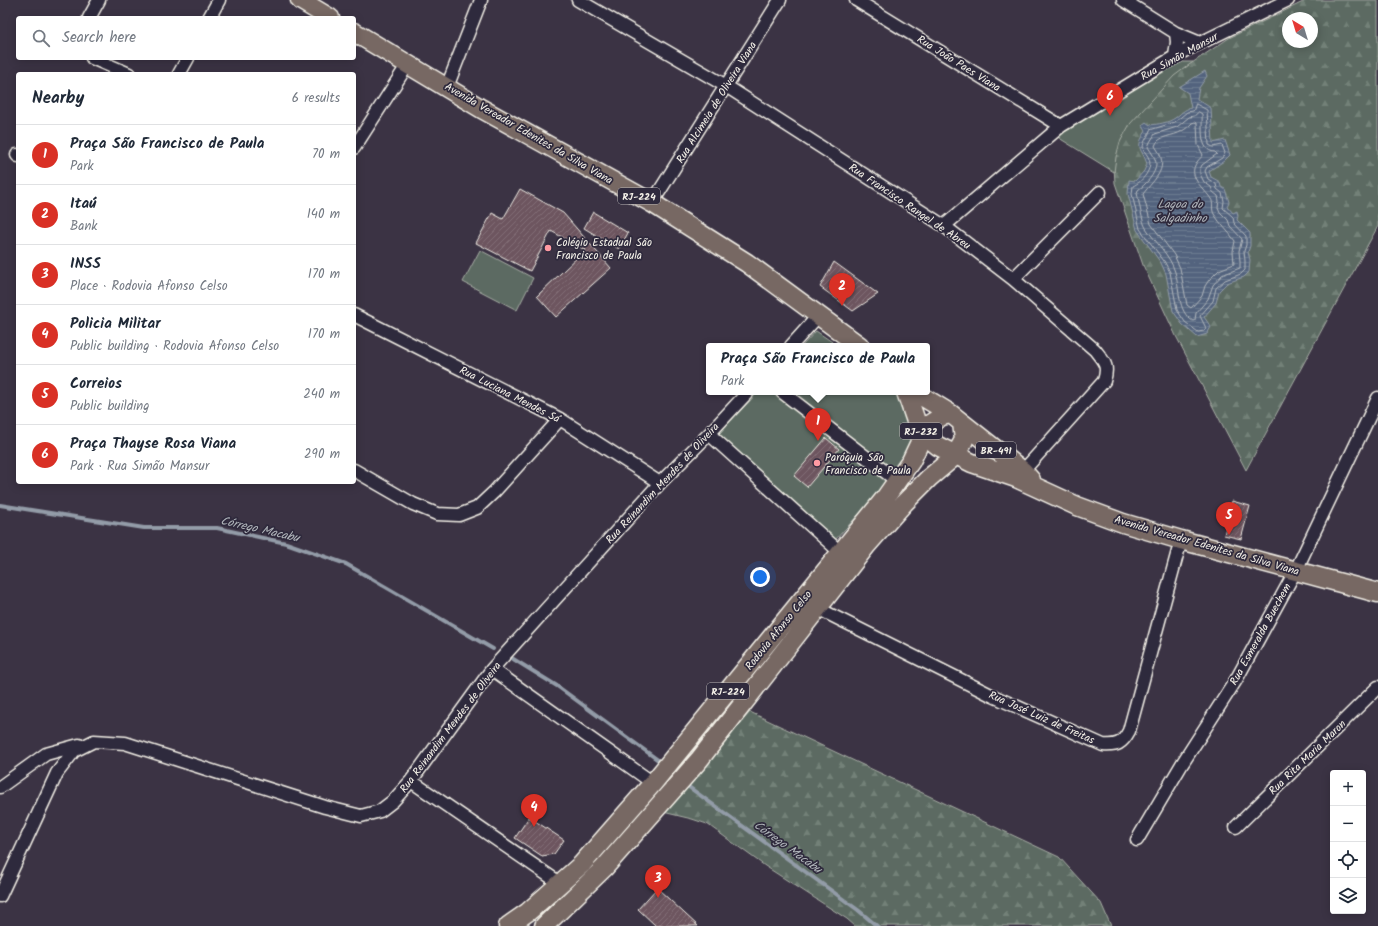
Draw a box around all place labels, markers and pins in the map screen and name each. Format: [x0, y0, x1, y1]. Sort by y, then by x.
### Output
pin: 6 [1097, 83, 1123, 116]
place label: Colégio Estadual São Francisco de Paula [556, 234, 652, 265]
marker: Colégio Estadual São Francisco de Paula [543, 243, 553, 253]
pin: 2 [829, 273, 855, 306]
pin: 1 [805, 408, 831, 441]
place label: Paróquia São Francisco de Paula [825, 449, 911, 480]
marker: Paróquia São Francisco de Paula [812, 458, 822, 468]
pin: 5 [1216, 502, 1242, 535]
pin: 4 [521, 794, 547, 827]
pin: 3 [645, 865, 671, 898]

